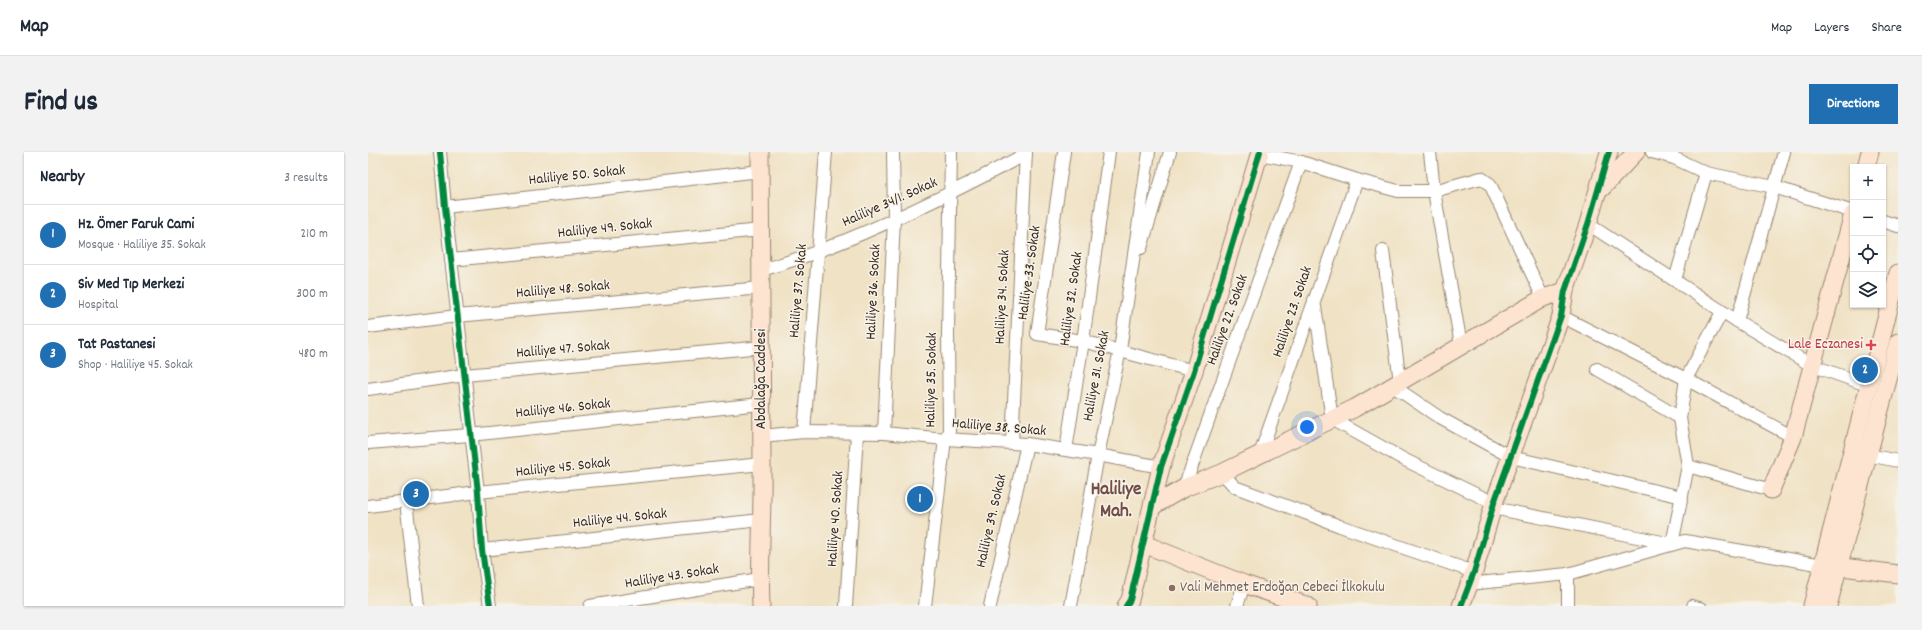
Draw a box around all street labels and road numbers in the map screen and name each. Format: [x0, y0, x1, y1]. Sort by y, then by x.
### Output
street label: Haliliye 50. Sokak [528, 160, 626, 192]
street label: Haliliye 34/1. Sokak [839, 172, 941, 234]
street label: Haliliye 49. Sokak [557, 213, 653, 245]
street label: Haliliye 33. Sokak [1012, 224, 1048, 322]
street label: Haliliye 37. Sokak [784, 243, 814, 339]
street label: Haliliye 36. Sokak [861, 243, 887, 341]
street label: Haliliye 34. Sokak [990, 249, 1016, 345]
street label: Haliliye 32. Sokak [1054, 250, 1090, 348]
street label: Haliliye 23. Sokak [1267, 263, 1319, 361]
street label: Haliliye 22. Sokak [1201, 272, 1255, 368]
street label: Haliliye 48. Sokak [515, 275, 611, 305]
street label: Abdalağa Caddesi [751, 328, 773, 429]
street label: Haliliye 31. Sokak [1077, 329, 1117, 423]
street label: Haliliye 35. Sokak [920, 332, 944, 428]
street label: Haliliye 47. Sokak [515, 335, 611, 365]
street label: Haliliye 46. Sokak [514, 393, 612, 425]
street label: Haliliye 38. Sokak [951, 413, 1047, 443]
street label: Haliliye 45. Sokak [515, 452, 611, 484]
street label: Haliliye 40. Sokak [822, 470, 850, 568]
street label: Haliliye 39. Sokak [971, 472, 1013, 570]
street label: Haliliye 44. Sokak [572, 503, 668, 535]
street label: Haliliye 43. Sokak [623, 559, 721, 595]

